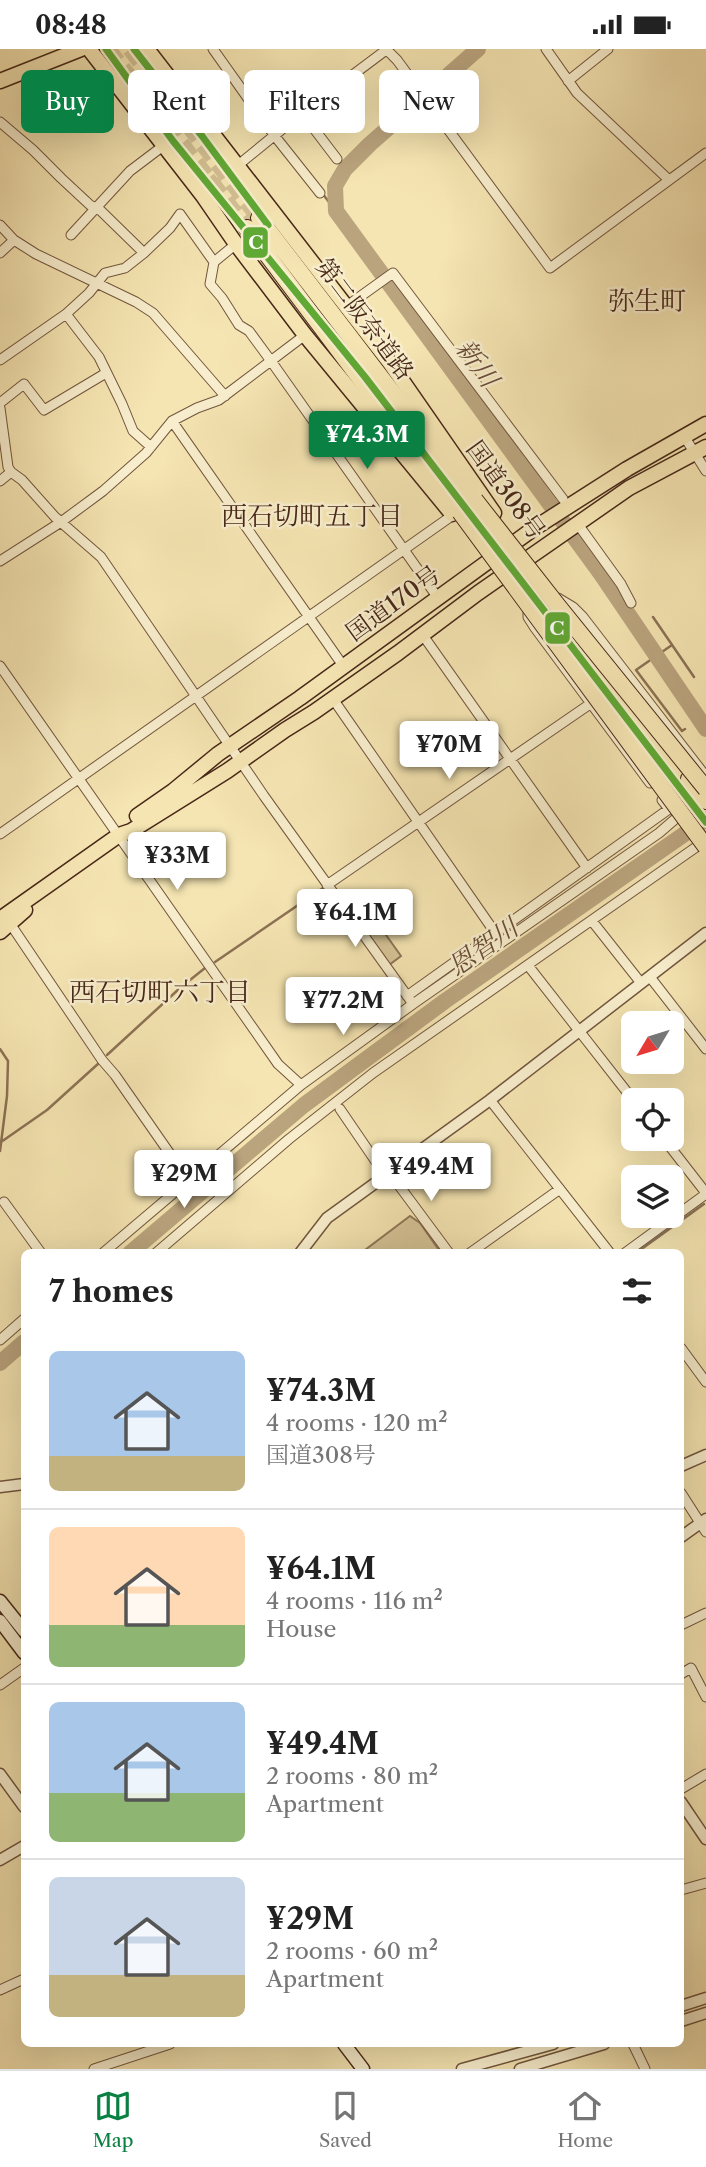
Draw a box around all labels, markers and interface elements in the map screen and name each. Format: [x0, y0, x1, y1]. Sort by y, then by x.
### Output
text: 08:48 [35, 9, 107, 41]
chip: Buy [21, 70, 114, 133]
chip: Rent [128, 70, 230, 133]
chip: Filters [244, 70, 365, 133]
chip: New [379, 70, 479, 133]
line badge: C [242, 226, 269, 259]
text: C [248, 231, 264, 254]
street label: 第二阪奈道路 [310, 253, 420, 385]
district label: 弥生町 [608, 285, 686, 317]
water label: 新川 [449, 333, 507, 396]
pin: ¥74.3M [310, 411, 424, 471]
text: ¥74.3M [325, 420, 409, 448]
street label: 国道308号 [461, 435, 551, 545]
district label: 西石切町五丁目 [221, 500, 403, 532]
street label: 国道170号 [340, 559, 446, 647]
line badge: C [544, 611, 571, 645]
text: C [549, 617, 565, 640]
pin: ¥70M [408, 721, 490, 781]
text: ¥70M [416, 730, 482, 758]
pin: ¥33M [136, 833, 218, 892]
text: ¥33M [144, 841, 210, 869]
pin: ¥64.1M [298, 890, 412, 949]
text: ¥64.1M [313, 898, 397, 926]
water label: 恩智川 [442, 910, 527, 982]
district label: 西石切町六丁目 [69, 976, 251, 1008]
pin: ¥77.2M [286, 977, 400, 1037]
text: ¥77.2M [302, 986, 384, 1014]
north arrow [621, 1011, 684, 1075]
map controls [621, 1011, 684, 1228]
button: locate [621, 1088, 684, 1151]
pin: ¥49.4M [374, 1143, 488, 1203]
pin: ¥29M [143, 1151, 225, 1210]
text: ¥49.4M [388, 1152, 474, 1180]
text: ¥29M [150, 1159, 218, 1187]
button: layers [621, 1165, 684, 1228]
icon: filters [618, 1272, 656, 1310]
text: 7 homes [49, 1273, 174, 1310]
text: ¥74.3M [266, 1372, 376, 1409]
icon: home [105, 1379, 189, 1463]
text: 4 rooms · 120 m² [266, 1409, 448, 1437]
text: 国道308号 [266, 1441, 376, 1469]
text: ¥64.1M [266, 1550, 376, 1587]
icon: home [105, 1555, 189, 1639]
text: 4 rooms · 116 m² [266, 1587, 443, 1615]
text: House [266, 1615, 336, 1643]
text: ¥49.4M [266, 1725, 379, 1762]
icon: home [105, 1730, 189, 1814]
text: 2 rooms · 80 m² [266, 1762, 438, 1790]
text: Apartment [266, 1790, 384, 1818]
text: ¥29M [266, 1900, 354, 1937]
icon: home [105, 1905, 189, 1989]
text: 2 rooms · 60 m² [266, 1937, 438, 1965]
text: Apartment [266, 1965, 384, 1993]
tab: Map [93, 2087, 134, 2152]
tab: Saved [319, 2087, 372, 2152]
tab: Home [557, 2087, 613, 2152]

